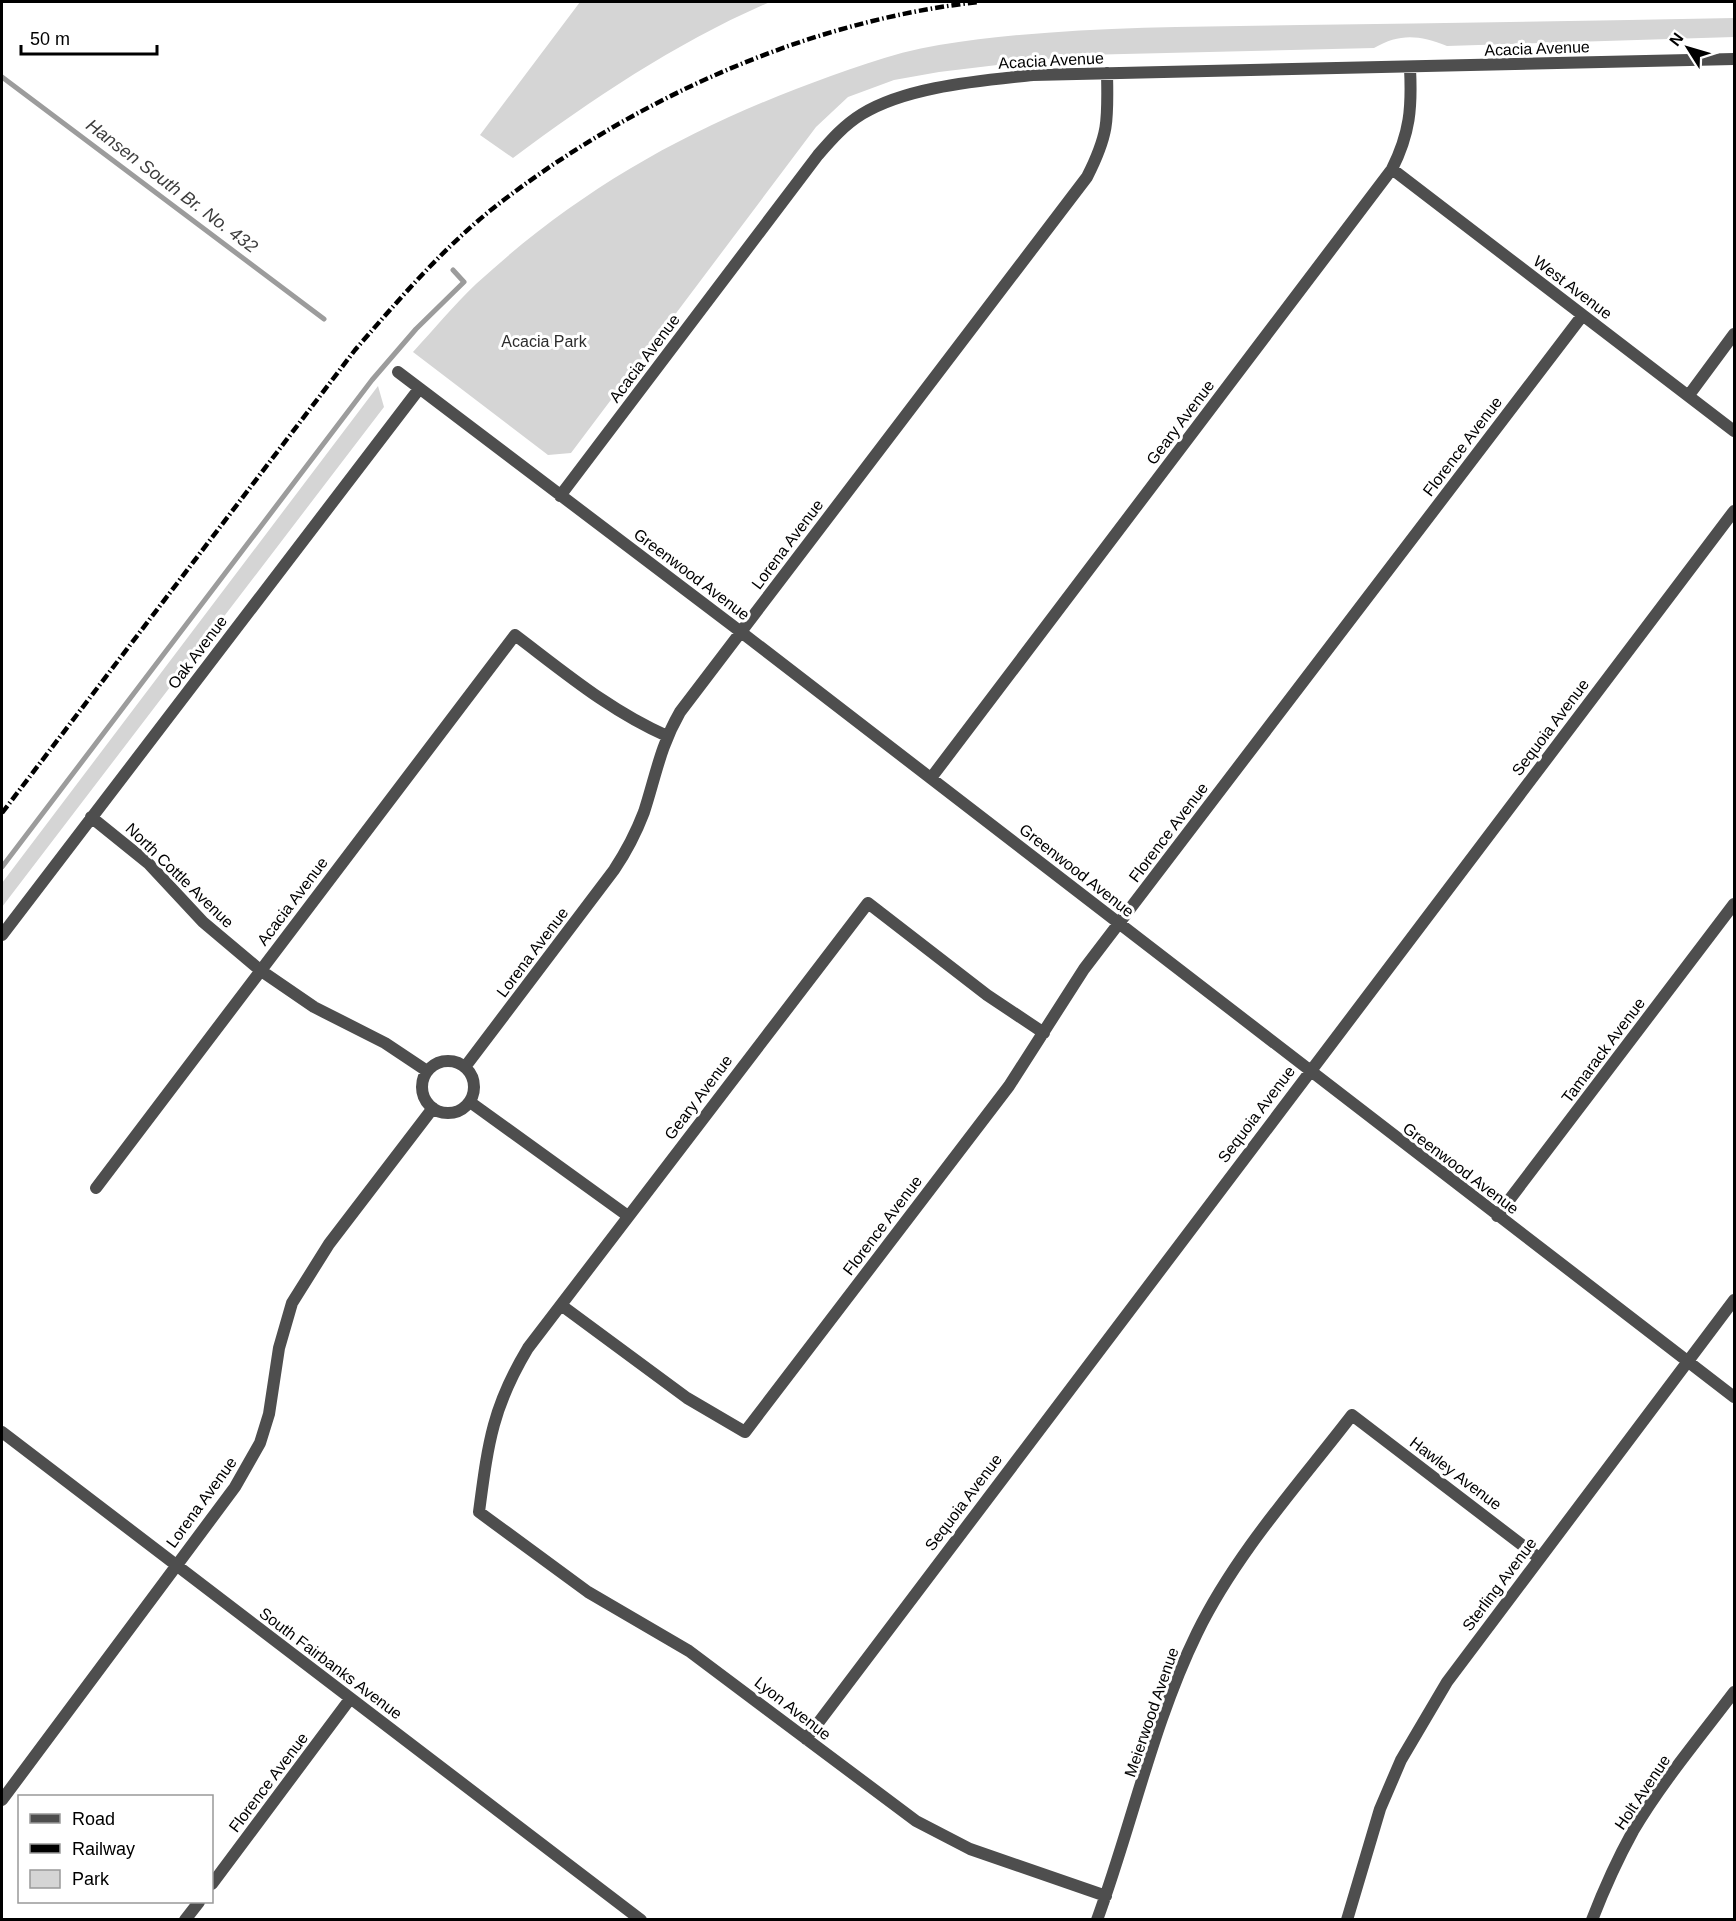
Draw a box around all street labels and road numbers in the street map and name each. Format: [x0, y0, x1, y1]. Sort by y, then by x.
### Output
street label: Acacia Avenue [1484, 38, 1590, 59]
street label: Acacia Avenue [998, 49, 1104, 72]
street label: West Avenue [1530, 252, 1615, 322]
street label: Acacia Avenue [606, 311, 683, 406]
street label: Geary Avenue [1143, 377, 1218, 468]
street label: Florence Avenue [1420, 393, 1505, 499]
street label: Lorena Avenue [748, 496, 827, 592]
street label: Greenwood Avenue [631, 525, 753, 623]
street label: Oak Avenue [164, 612, 230, 692]
street label: Sequoia Avenue [1509, 676, 1592, 779]
street label: Florence Avenue [1126, 779, 1211, 885]
street label: North Cottle Avenue [122, 820, 237, 931]
street label: Greenwood Avenue [1016, 821, 1137, 920]
street label: Acacia Avenue [254, 854, 331, 949]
street label: Lorena Avenue [493, 904, 572, 1000]
street label: Tamarack Avenue [1558, 994, 1648, 1106]
street label: Geary Avenue [661, 1052, 736, 1143]
street label: Sequoia Avenue [1215, 1063, 1298, 1166]
street label: Greenwood Avenue [1400, 1119, 1522, 1217]
street label: Florence Avenue [840, 1172, 925, 1278]
street label: Hawley Avenue [1407, 1434, 1505, 1513]
street label: Sequoia Avenue [922, 1451, 1005, 1554]
street label: Lorena Avenue [163, 1454, 240, 1551]
street label: Sterling Avenue [1459, 1534, 1540, 1634]
street label: South Fairbanks Avenue [256, 1604, 405, 1723]
street label: Meierwood Avenue [1121, 1645, 1182, 1779]
street label: Lyon Avenue [751, 1673, 834, 1743]
street label: Florence Avenue [226, 1729, 311, 1835]
street label: Holt Avenue [1611, 1752, 1674, 1833]

